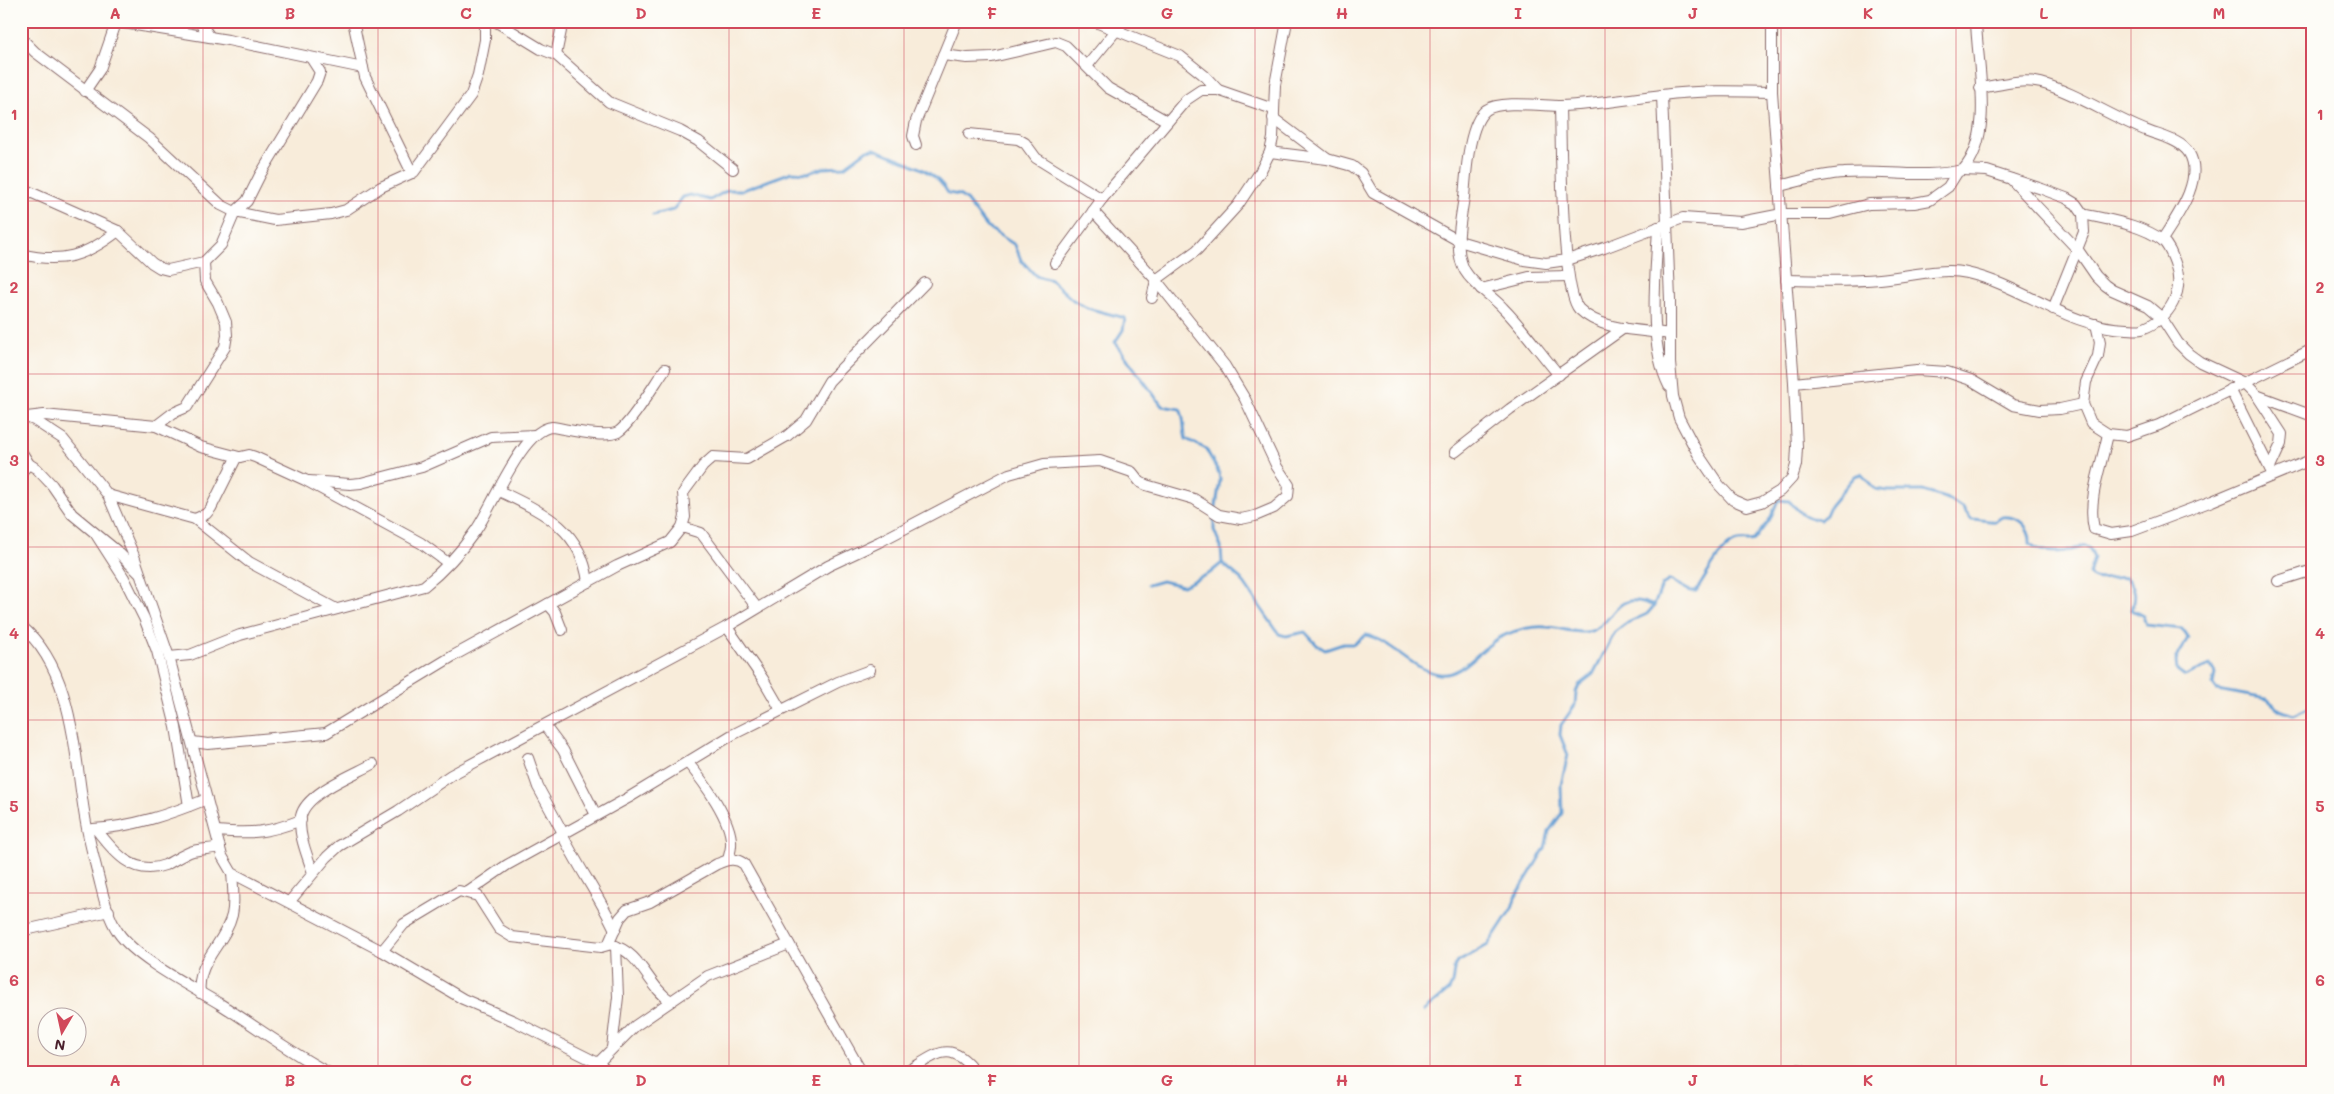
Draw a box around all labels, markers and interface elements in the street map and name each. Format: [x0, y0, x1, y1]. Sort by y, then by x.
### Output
text: A [109, 2, 121, 23]
text: B [285, 2, 295, 23]
text: C [460, 2, 472, 23]
text: D [635, 2, 647, 23]
text: E [811, 2, 821, 23]
text: F [987, 2, 997, 23]
text: G [1161, 2, 1173, 23]
text: H [1336, 2, 1348, 23]
text: I [1514, 2, 1522, 23]
text: J [1688, 2, 1698, 23]
text: K [1863, 2, 1873, 23]
text: L [2039, 2, 2049, 23]
text: M [2213, 2, 2225, 23]
text: 1 [10, 103, 18, 124]
text: 1 [2316, 103, 2324, 124]
text: 2 [10, 276, 19, 297]
text: 2 [2316, 276, 2325, 297]
text: 3 [9, 449, 19, 470]
text: 3 [2315, 449, 2325, 470]
text: 4 [9, 622, 19, 643]
text: 4 [2315, 622, 2325, 643]
text: 5 [9, 795, 19, 816]
text: 5 [2315, 795, 2325, 816]
text: 6 [9, 969, 19, 990]
text: 6 [2315, 969, 2325, 990]
north arrow [38, 1006, 88, 1056]
text: N [53, 1035, 67, 1056]
text: A [109, 1069, 121, 1090]
text: B [285, 1069, 295, 1090]
text: C [460, 1069, 472, 1090]
text: D [635, 1069, 647, 1090]
text: E [811, 1069, 821, 1090]
text: F [987, 1069, 997, 1090]
text: G [1161, 1069, 1173, 1090]
text: H [1336, 1069, 1348, 1090]
text: I [1514, 1069, 1522, 1090]
text: J [1688, 1069, 1698, 1090]
text: K [1863, 1069, 1873, 1090]
text: L [2039, 1069, 2049, 1090]
text: M [2213, 1069, 2225, 1090]

